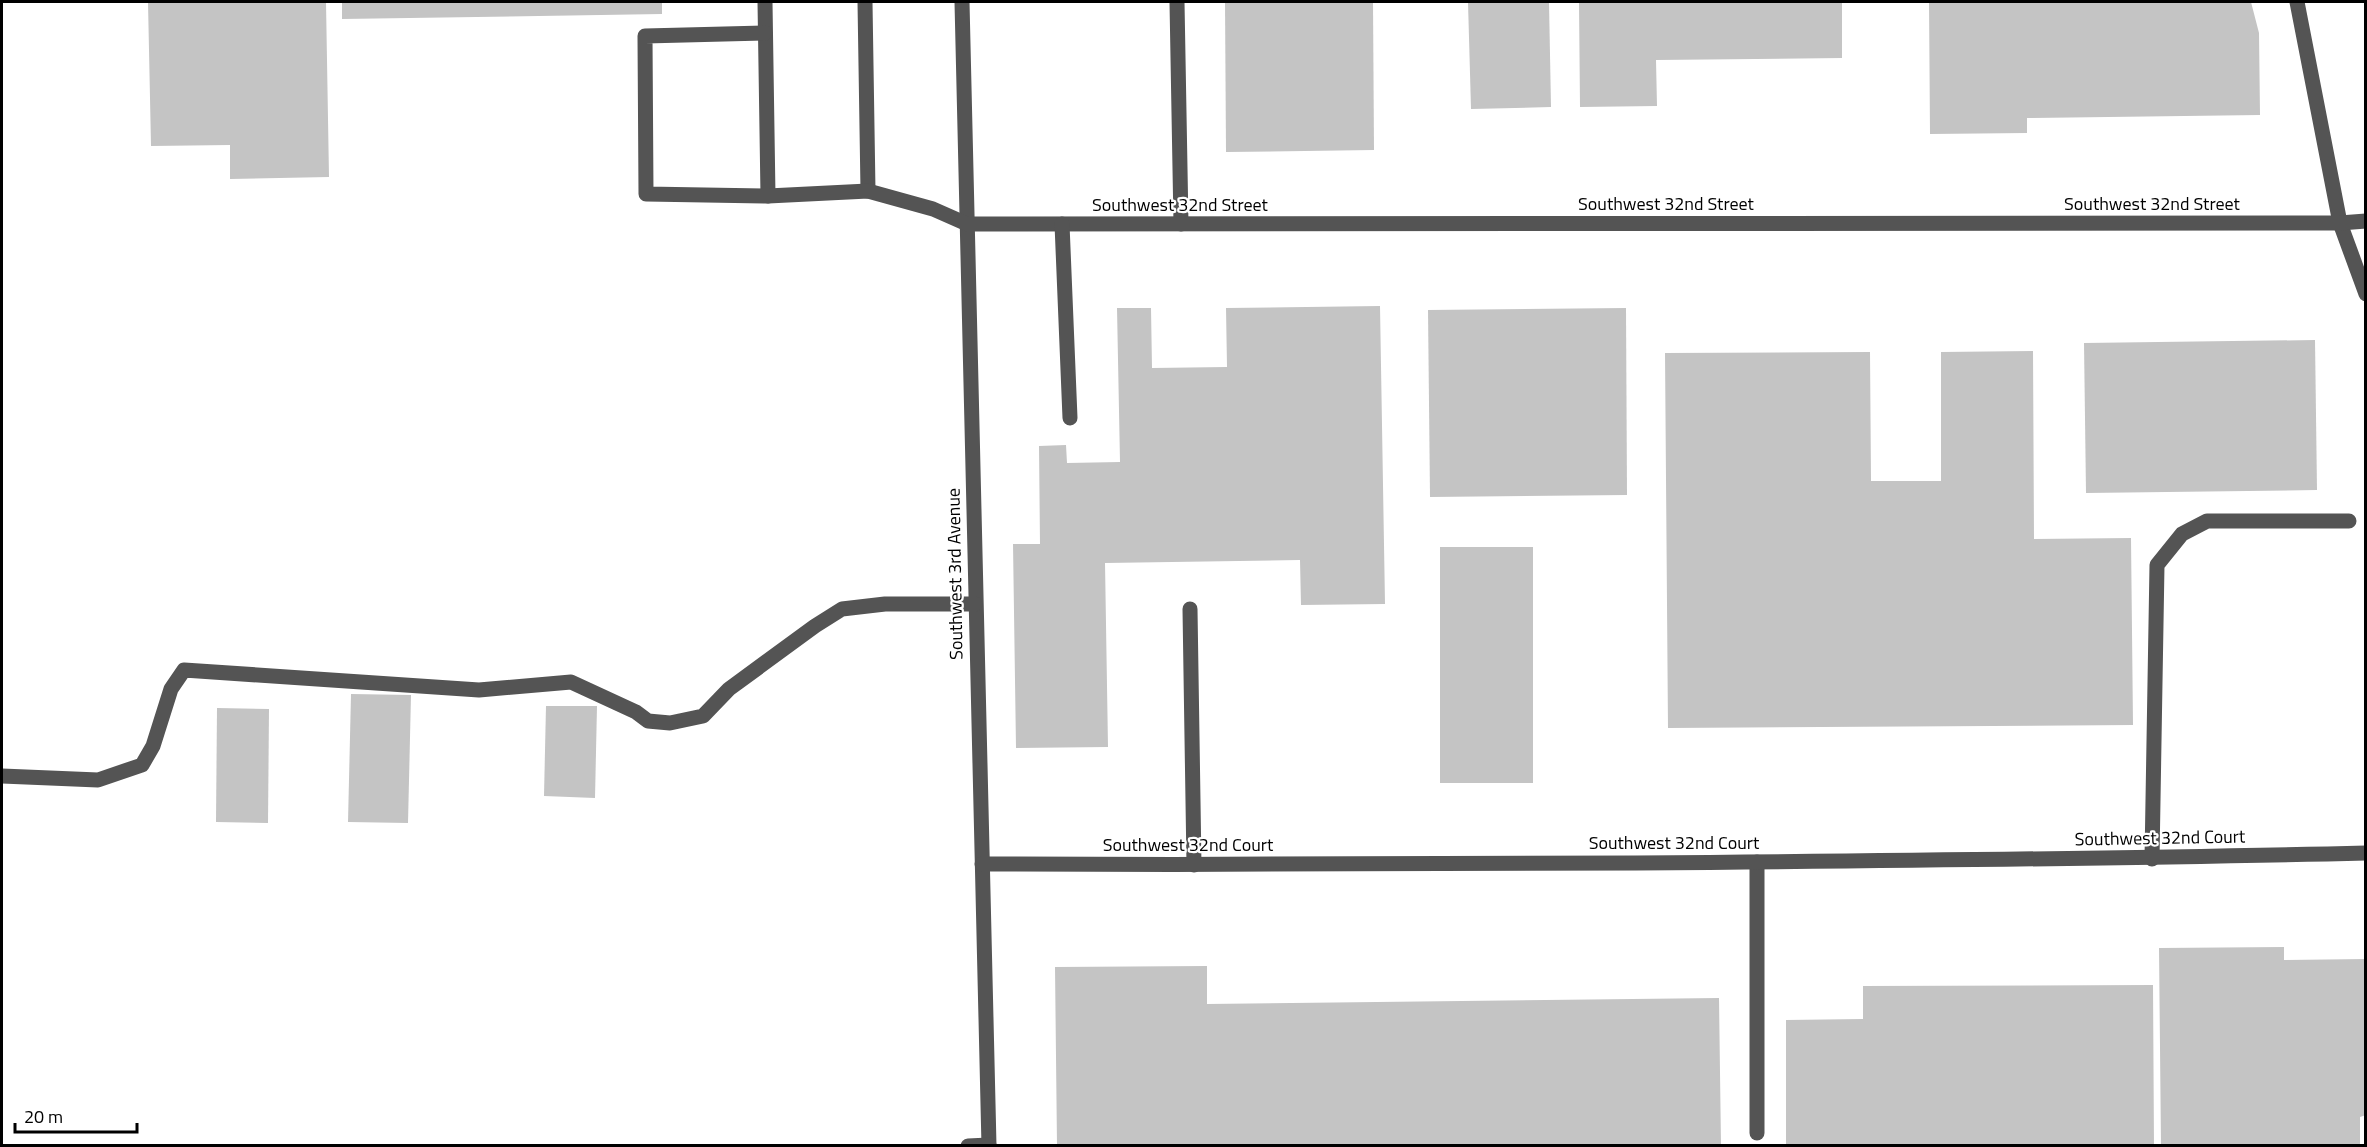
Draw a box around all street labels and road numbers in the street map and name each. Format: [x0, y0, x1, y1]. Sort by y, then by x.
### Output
street label: Southwest 32nd Street [1578, 190, 1755, 217]
street label: Southwest 32nd Street [2064, 190, 2241, 217]
street label: Southwest 32nd Street [1092, 191, 1269, 218]
street label: Southwest 3rd Avenue [940, 488, 969, 660]
street label: Southwest 32nd Court [2074, 823, 2246, 852]
street label: Southwest 32nd Court [1589, 829, 1760, 856]
street label: Southwest 32nd Court [1103, 831, 1274, 858]

